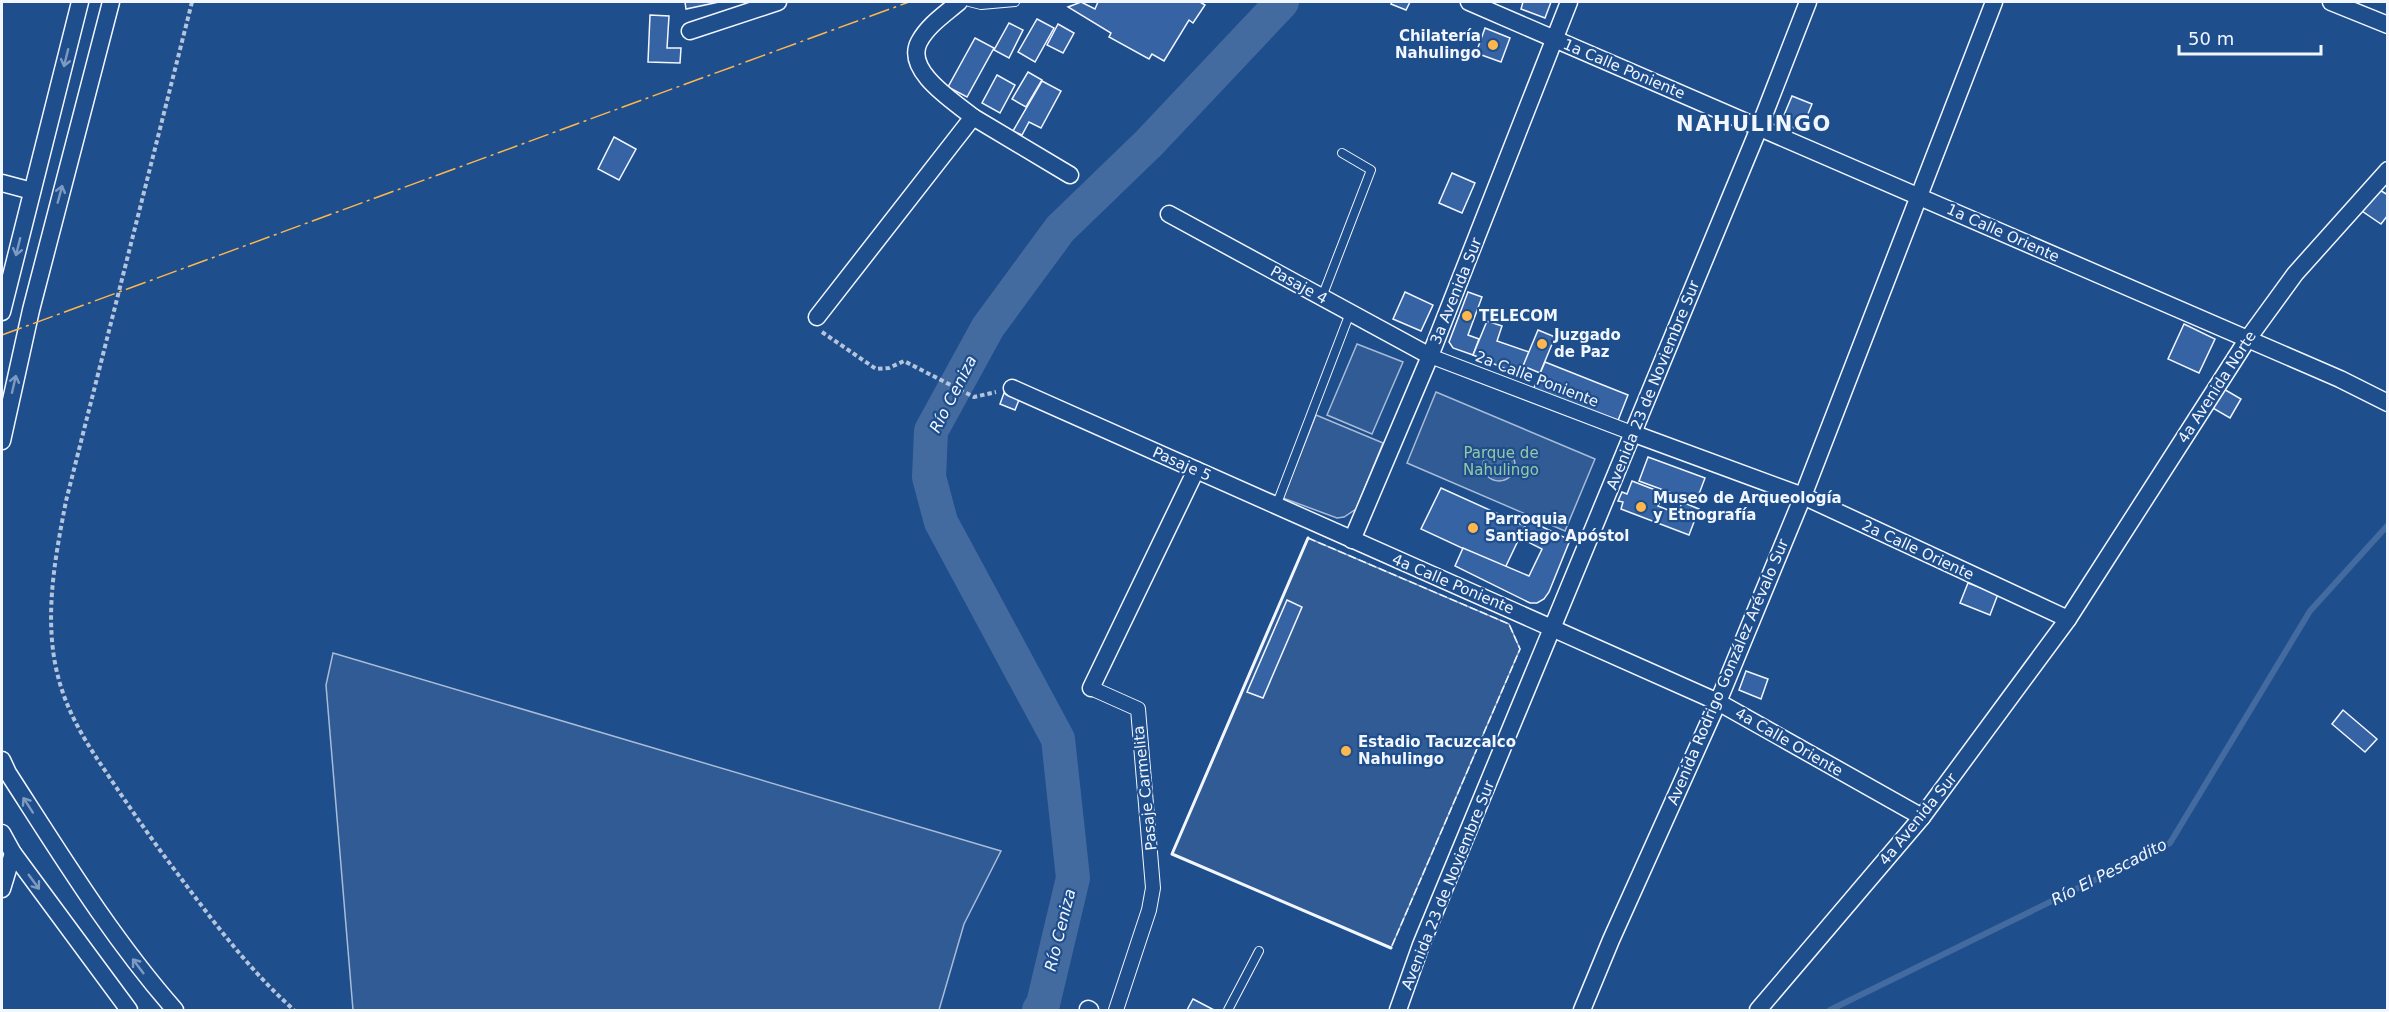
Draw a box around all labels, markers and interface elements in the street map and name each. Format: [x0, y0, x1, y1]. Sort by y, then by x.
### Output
scale bar [2179, 18, 2322, 56]
place label: Chilatería Nahulingo [1395, 27, 1481, 62]
text: 50 m [2188, 28, 2234, 49]
street label: 1a Calle Poniente [1560, 35, 1688, 103]
marker: Chilatería Nahulingo [1486, 38, 1500, 52]
one-way arrow [59, 48, 71, 67]
district label: NAHULINGO [1676, 112, 1832, 136]
one-way arrow [55, 185, 66, 204]
street label: 1a Calle Oriente [1944, 200, 2062, 266]
street label: 3a Avenida Sur [1426, 234, 1486, 347]
one-way arrow [12, 237, 24, 256]
street label: Pasaje 4 [1267, 262, 1331, 308]
street label: Avenida 23 de Noviembre Sur [1603, 277, 1704, 492]
place label: TELECOM [1479, 307, 1558, 325]
marker: TELECOM [1460, 309, 1474, 323]
place label: Juzgado de Paz [1553, 326, 1621, 361]
street label: 4a Avenida Norte [2174, 328, 2260, 446]
marker: Juzgado de Paz [1535, 337, 1549, 351]
street label: 2a Calle Poniente [1473, 347, 1601, 411]
water label: Río Ceniza [925, 352, 981, 436]
one-way arrow [9, 375, 21, 394]
street label: Pasaje 5 [1150, 443, 1214, 485]
park label: Parque de Nahulingo [1463, 444, 1539, 479]
place label: Museo de Arqueología y Etnografía [1653, 489, 1842, 524]
marker: Museo de Arqueología y Etnografía [1634, 500, 1648, 514]
place label: Parroquia Santiago Apóstol [1485, 510, 1630, 545]
street label: 2a Calle Oriente [1859, 516, 1977, 584]
marker: Parroquia Santiago Apóstol [1466, 521, 1480, 535]
street label: Avenida Rodrigo González Arévalo Sur [1664, 536, 1793, 808]
street label: 4a Calle Poniente [1389, 550, 1517, 618]
street label: 4a Calle Oriente [1732, 704, 1846, 780]
street label: Pasaje Carmelita [1129, 725, 1161, 851]
place label: Estadio Tacuzcalco Nahulingo [1358, 733, 1516, 768]
marker: Estadio Tacuzcalco Nahulingo [1339, 744, 1353, 758]
street label: 4a Avenida Sur [1875, 769, 1961, 869]
street label: Avenida 23 de Noviembre Sur [1398, 777, 1499, 992]
one-way arrow [22, 796, 35, 813]
water label: Río El Pescadito [2048, 835, 2170, 909]
one-way arrow [28, 873, 41, 889]
water label: Río Ceniza [1041, 887, 1079, 973]
one-way arrow [132, 958, 144, 974]

